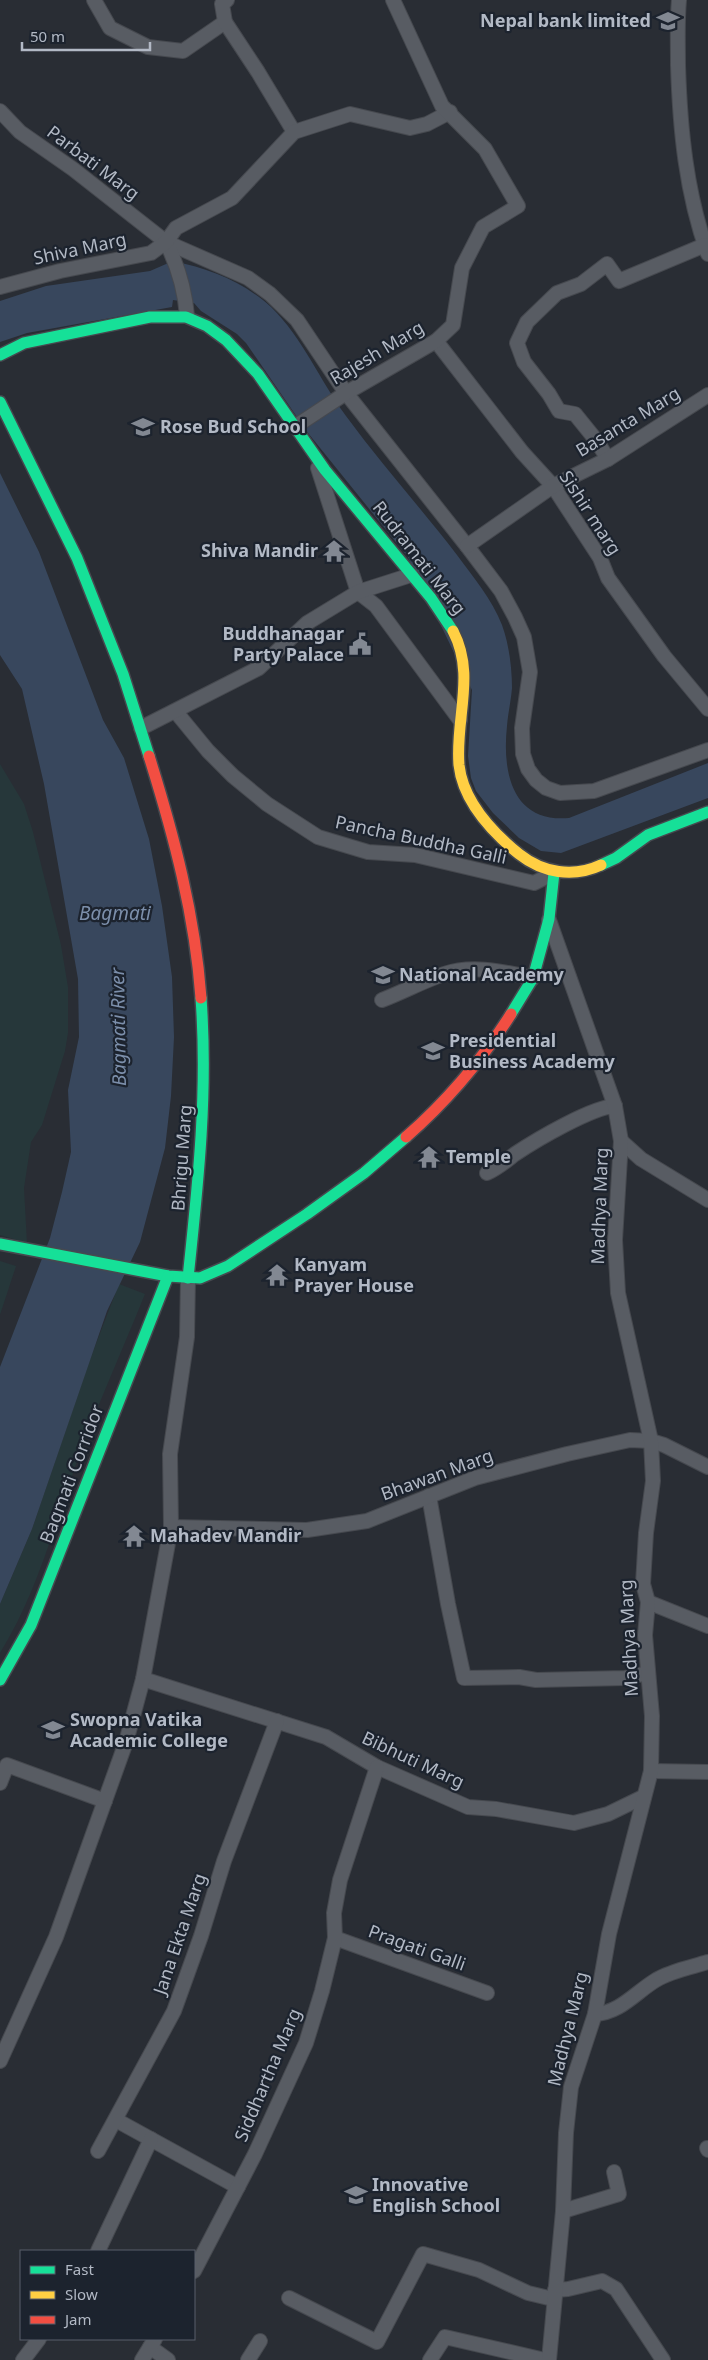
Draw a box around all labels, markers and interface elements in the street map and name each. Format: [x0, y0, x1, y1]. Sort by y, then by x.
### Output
place label: Nepal bank limited [480, 8, 651, 32]
school or university icon: Nepal bank limited [655, 8, 681, 34]
scale bar [22, 20, 150, 52]
text: 50 m [30, 26, 65, 46]
street label: Parbati Marg [42, 119, 145, 205]
street label: Shiva Marg [31, 226, 128, 270]
street label: Rajesh Marg [325, 315, 428, 390]
street label: Basanta Marg [571, 381, 684, 462]
school or university icon: Rose Bud School [130, 414, 156, 440]
place label: Rose Bud School [160, 414, 306, 438]
street label: Sishir marg [555, 466, 627, 559]
street label: Rudramati Marg [368, 496, 472, 619]
place label: Shiva Mandir [201, 538, 318, 562]
temple icon: Shiva Mandir [321, 538, 347, 564]
place label: Buddhanagar Party Palace [222, 621, 344, 666]
public building icon: Buddhanagar Party Palace [347, 631, 373, 657]
street label: Pancha Buddha Galli [333, 809, 509, 869]
water label: Bagmati [79, 900, 152, 926]
school or university icon: National Academy [370, 962, 396, 988]
place label: National Academy [399, 962, 565, 986]
water label: Bagmati River [104, 966, 132, 1086]
place label: Presidential Business Academy [449, 1028, 615, 1073]
school or university icon: Presidential Business Academy [420, 1038, 446, 1064]
street label: Bhrigu Marg [165, 1104, 197, 1212]
temple icon: Temple [416, 1144, 442, 1170]
place label: Temple [446, 1144, 511, 1168]
street label: Madhya Marg [585, 1147, 613, 1265]
place label: Kanyam Prayer House [294, 1252, 414, 1297]
temple icon: Kanyam Prayer House [264, 1262, 290, 1288]
street label: Bagmati Corridor [34, 1400, 109, 1546]
street label: Bhawan Marg [377, 1443, 496, 1505]
temple icon: Mahadev Mandir [121, 1523, 147, 1549]
place label: Mahadev Mandir [150, 1523, 301, 1547]
street label: Madhya Marg [613, 1579, 643, 1697]
place label: Swopna Vatika Academic College [70, 1707, 228, 1752]
school or university icon: Swopna Vatika Academic College [40, 1717, 66, 1743]
street label: Bibhuti Marg [358, 1725, 468, 1793]
street label: Jana Ekta Marg [146, 1870, 211, 1999]
street label: Pragati Galli [365, 1918, 469, 1976]
street label: Madhya Marg [541, 1969, 593, 2089]
street label: Siddhartha Marg [228, 2004, 306, 2145]
place label: Innovative English School [372, 2172, 500, 2217]
school or university icon: Innovative English School [343, 2182, 369, 2208]
legend [20, 2250, 195, 2340]
text: Fast [65, 2259, 94, 2279]
text: Slow [65, 2284, 98, 2304]
text: Jam [63, 2309, 92, 2329]

